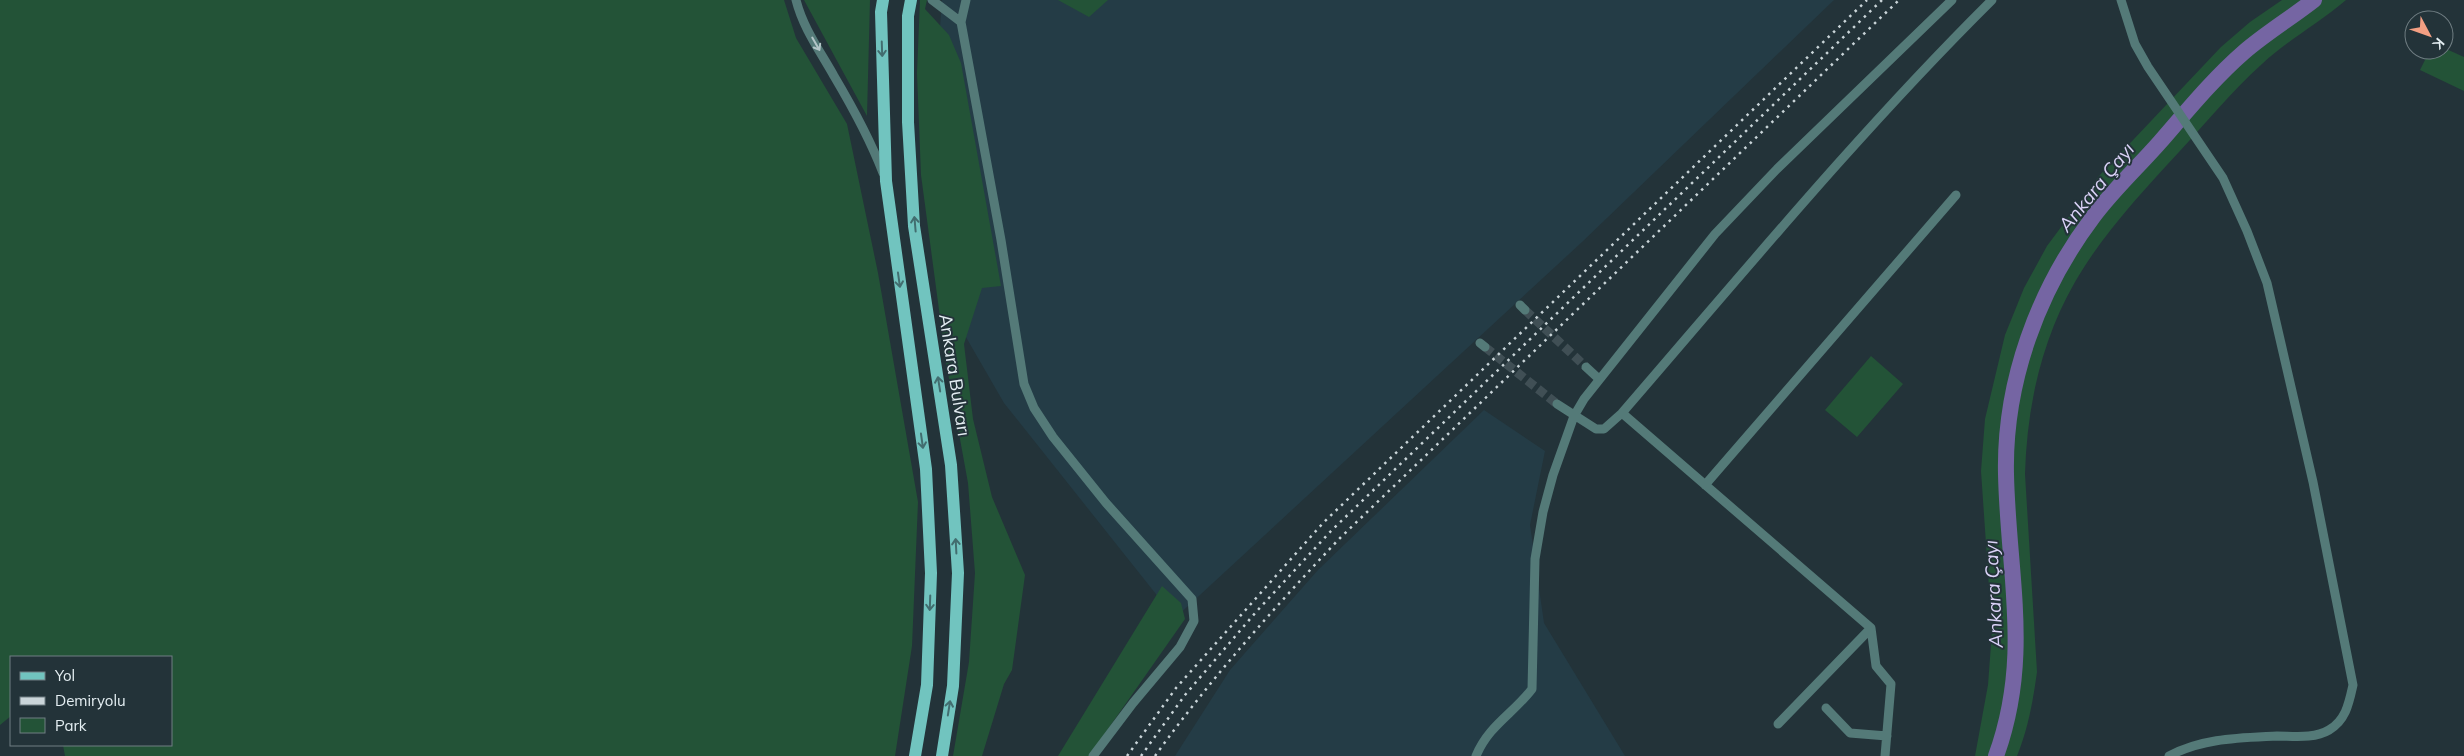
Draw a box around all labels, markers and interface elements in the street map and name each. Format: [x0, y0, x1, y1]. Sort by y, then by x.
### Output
north arrow [2404, 10, 2454, 60]
text: K [2429, 34, 2449, 53]
one-way arrow [811, 36, 821, 51]
one-way arrow [877, 40, 887, 56]
water label: Ankara Çayı [2052, 138, 2139, 237]
one-way arrow [910, 216, 919, 232]
one-way arrow [895, 272, 905, 288]
street label: Ankara Bulvarı [934, 312, 976, 438]
one-way arrow [933, 377, 943, 393]
one-way arrow [917, 433, 927, 449]
one-way arrow [952, 538, 961, 554]
water label: Ankara Çayı [1978, 539, 2008, 650]
one-way arrow [925, 594, 935, 611]
legend [10, 656, 172, 746]
text: Yol [54, 666, 75, 685]
text: Demiryolu [55, 691, 126, 710]
one-way arrow [945, 700, 955, 716]
text: Park [55, 716, 87, 735]

